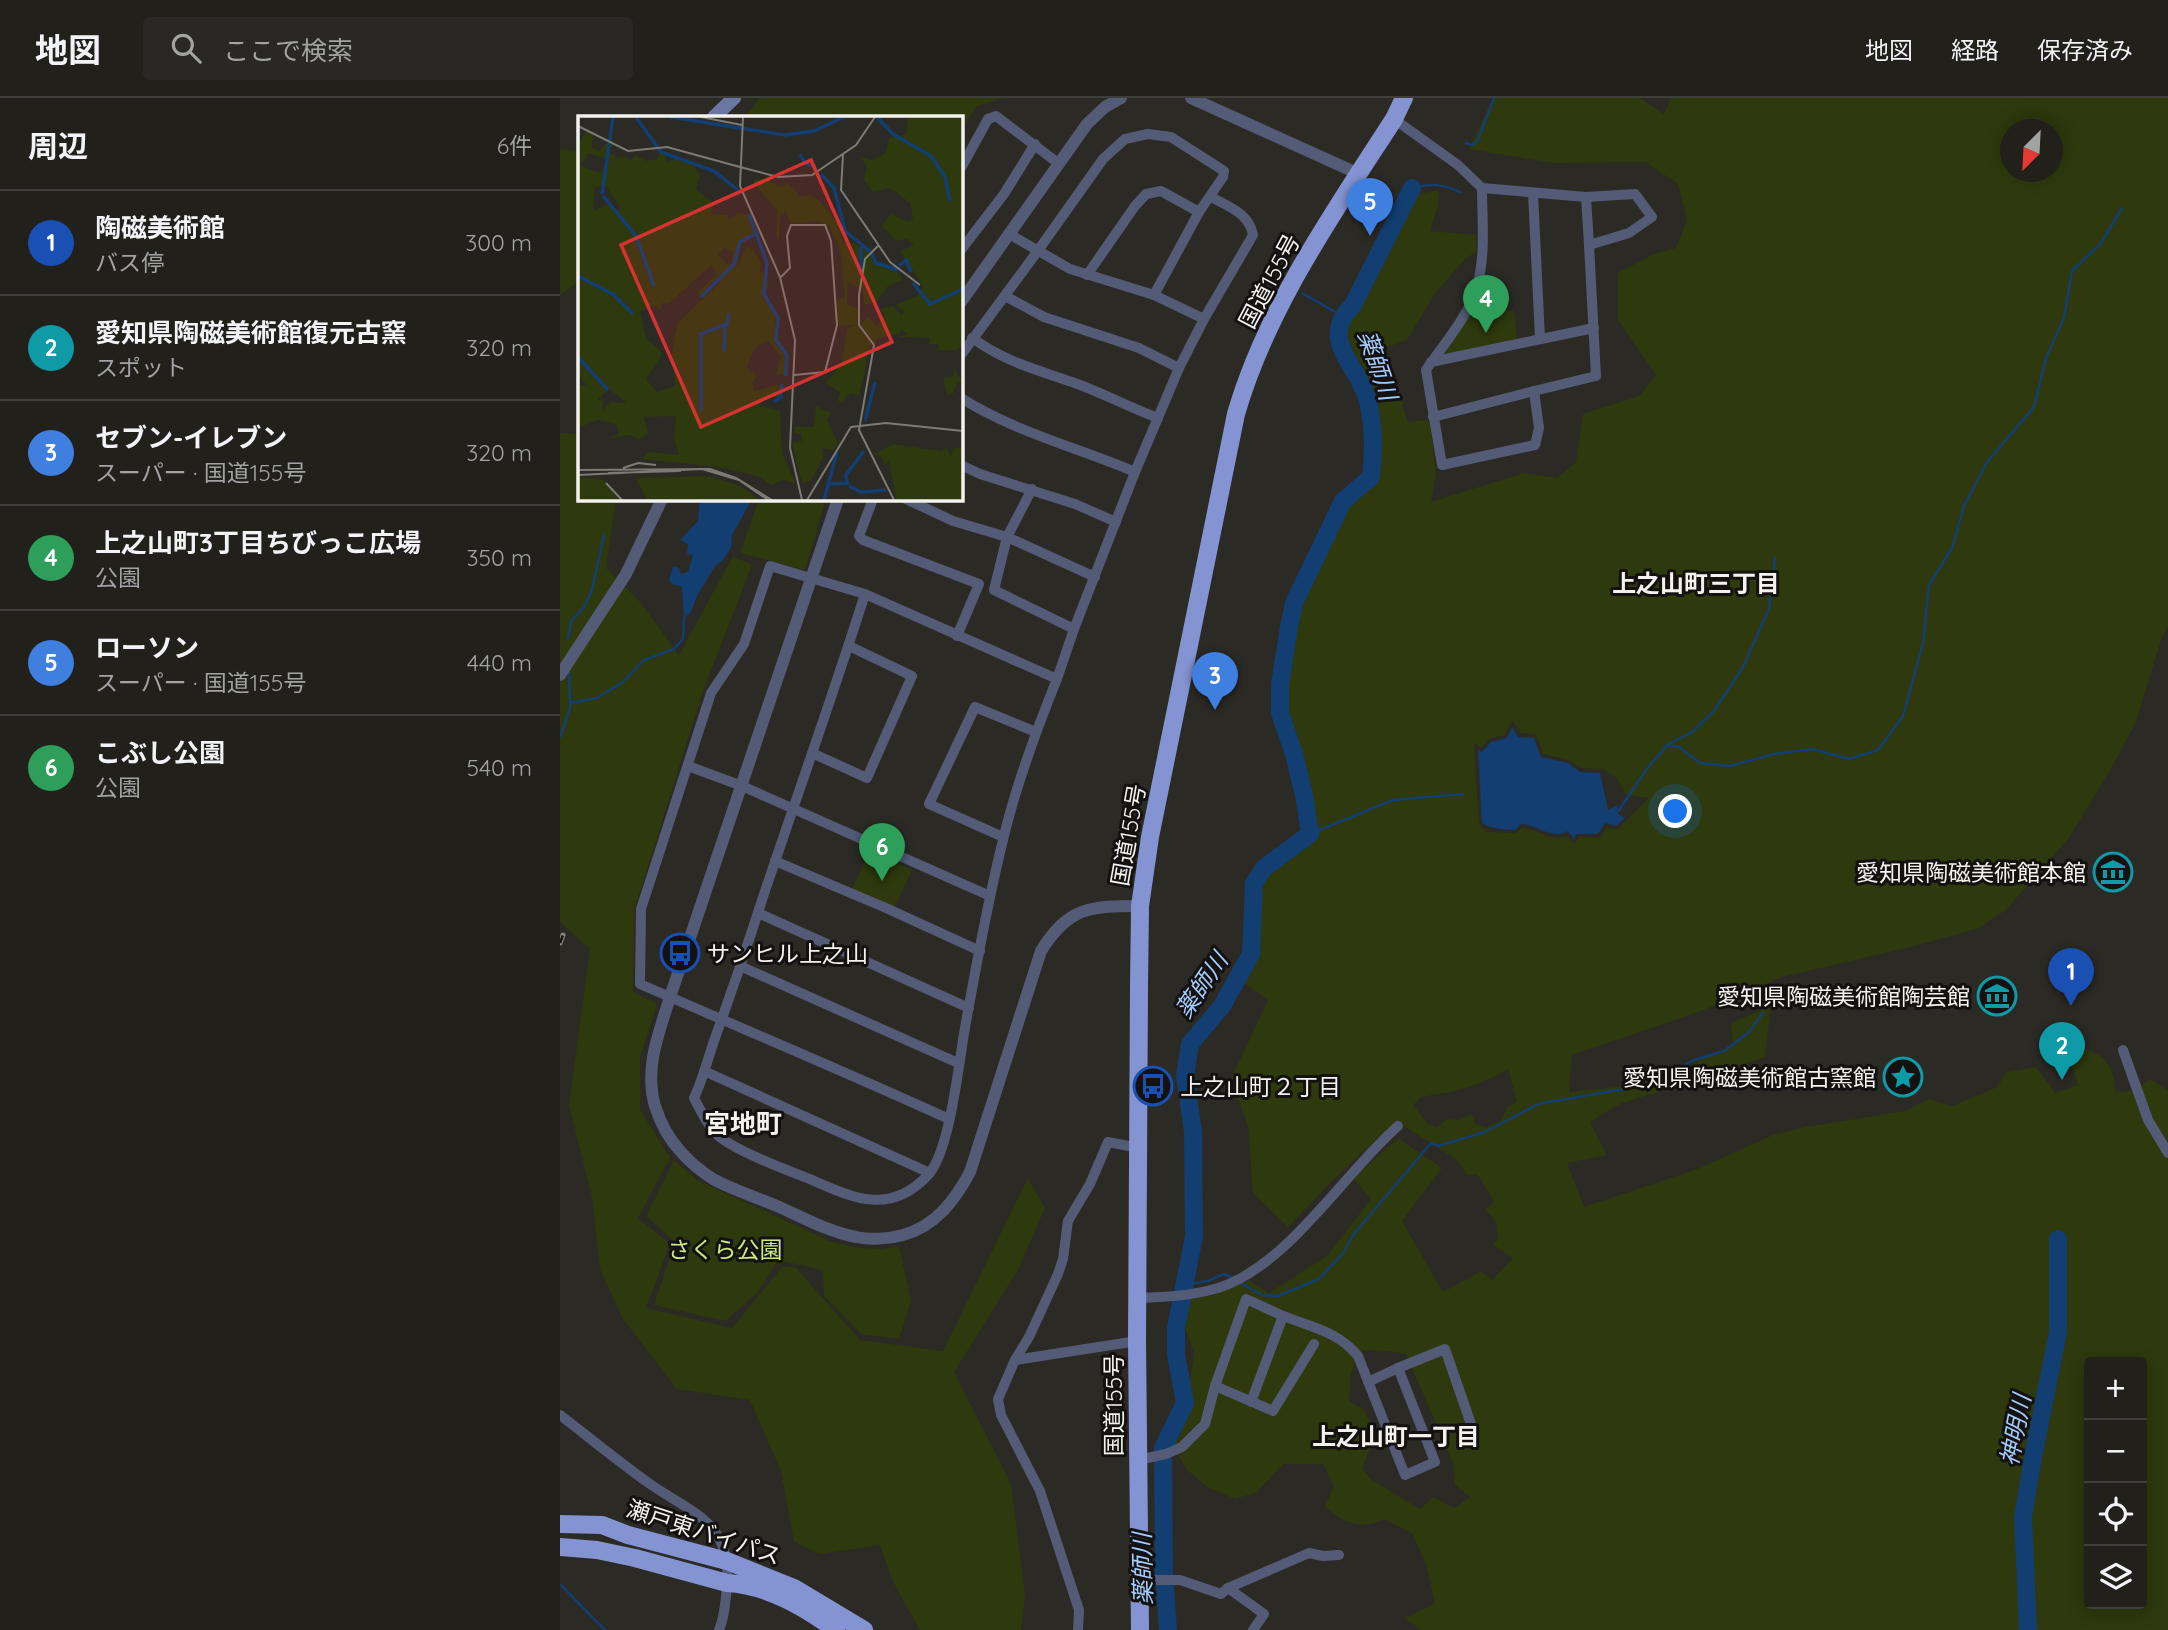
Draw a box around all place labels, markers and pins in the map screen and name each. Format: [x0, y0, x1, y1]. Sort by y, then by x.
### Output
pin: 5 [1347, 178, 1393, 236]
pin: 4 [1463, 275, 1509, 333]
pin: 3 [1192, 652, 1238, 710]
pin: 6 [859, 823, 905, 881]
museum icon: 愛知県陶磁美術館本館 [2092, 851, 2134, 893]
place label: 愛知県陶磁美術館本館 [1856, 858, 2086, 887]
bus stop icon: サンヒル上之山 [659, 932, 701, 974]
place label: サンヒル上之山 [707, 939, 868, 968]
pin: 1 [2048, 948, 2094, 1006]
museum icon: 愛知県陶磁美術館陶芸館 [1976, 975, 2018, 1017]
place label: 愛知県陶磁美術館陶芸館 [1717, 982, 1970, 1011]
pin: 2 [2039, 1022, 2085, 1080]
place icon: 愛知県陶磁美術館古窯館 [1882, 1056, 1924, 1098]
place label: 愛知県陶磁美術館古窯館 [1623, 1063, 1876, 1092]
bus stop icon: 上之山町２丁目 [1132, 1065, 1174, 1107]
place label: 上之山町２丁目 [1180, 1072, 1341, 1101]

